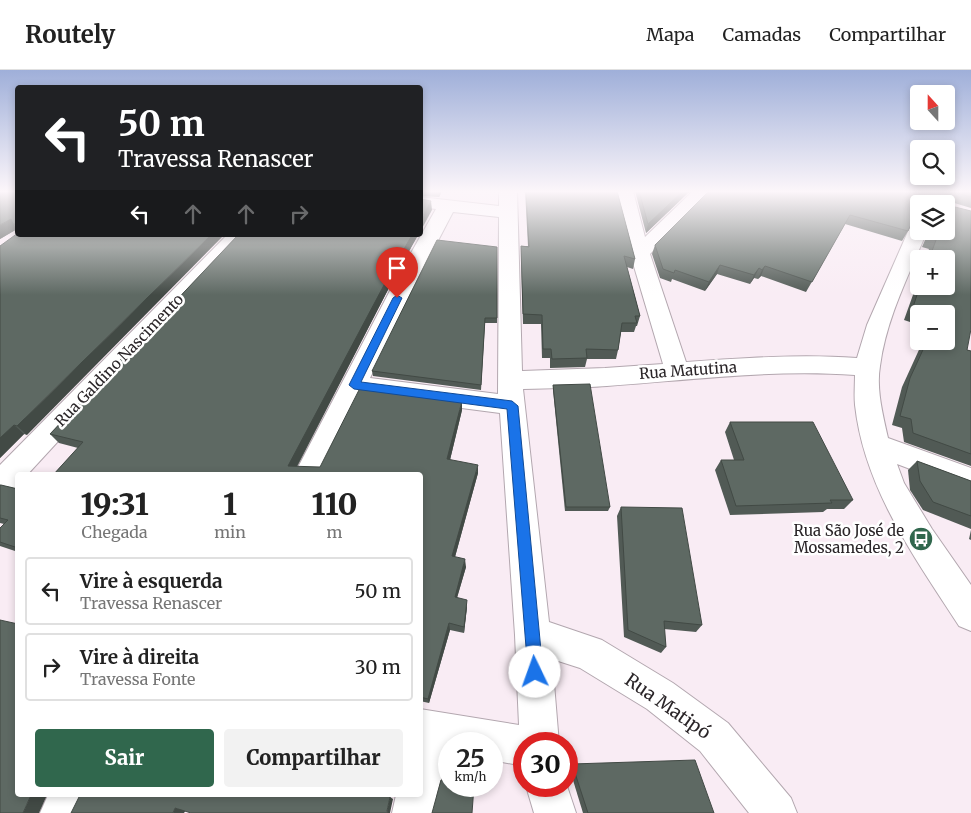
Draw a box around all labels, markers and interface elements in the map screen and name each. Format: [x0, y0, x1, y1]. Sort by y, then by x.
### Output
text: Routely [25, 19, 115, 50]
text: Mapa [646, 23, 695, 46]
text: Camadas [723, 23, 801, 46]
text: Compartilhar [829, 23, 946, 46]
north arrow [910, 85, 955, 130]
map controls [910, 85, 955, 350]
text: 50 m [118, 102, 205, 146]
icon: left [35, 105, 100, 170]
button: search [910, 140, 955, 185]
text: Travessa Renascer [118, 145, 314, 173]
button: layers [910, 195, 955, 240]
icon: left [126, 200, 154, 228]
icon: ahead [179, 200, 207, 228]
icon: ahead [232, 200, 260, 228]
icon: right [285, 200, 313, 228]
pin [376, 247, 418, 298]
button: + [910, 250, 955, 295]
icon: arrive [383, 254, 411, 282]
street label: Rua Galdino Nascimento [51, 290, 187, 430]
button: − [910, 305, 955, 350]
street label: Rua Matutina [638, 357, 738, 383]
text: 19:31 [81, 485, 149, 523]
text: 1 [223, 485, 237, 523]
text: 110 [311, 485, 357, 523]
place label: Rua São José de Mossamedes, 2 [793, 521, 904, 557]
text: Chegada [82, 522, 148, 542]
text: min [214, 522, 246, 542]
text: m [326, 522, 342, 542]
bus stop icon: Rua São José de Mossamedes, 2 [908, 526, 934, 552]
text: Vire à esquerda [80, 569, 223, 593]
icon: left [37, 577, 65, 605]
text: 50 m [355, 579, 401, 603]
text: Travessa Renascer [80, 593, 222, 613]
text: Vire à direita [80, 645, 199, 669]
position arrow [508, 645, 560, 697]
icon: right [37, 653, 65, 681]
text: 30 m [355, 655, 401, 679]
street label: Rua Matipó [621, 668, 715, 744]
text: Travessa Fonte [80, 669, 195, 689]
button: Sair [35, 729, 214, 787]
button: Compartilhar [224, 729, 403, 787]
speed limit sign: 30 [513, 732, 578, 797]
text: 25 [456, 742, 485, 774]
text: km/h [455, 769, 486, 784]

